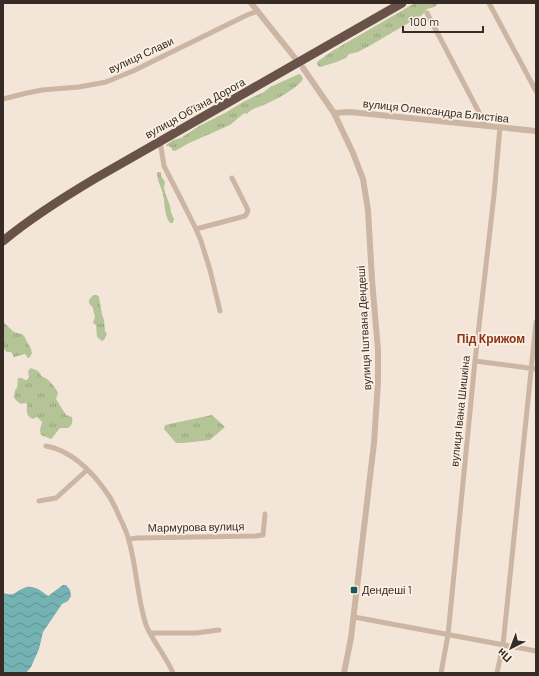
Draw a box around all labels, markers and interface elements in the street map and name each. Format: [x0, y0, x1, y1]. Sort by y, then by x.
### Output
scale bar [403, 8, 483, 34]
text: 100 m [409, 14, 439, 28]
street label: вулиця Слави [106, 34, 175, 75]
street label: вулиця Обʼїзна Дорога [142, 74, 248, 141]
street label: вулиця Олександра Блистіва [362, 96, 511, 125]
street label: вулиця Іштвана Дендеші [354, 266, 373, 391]
district label: Під Крижом [457, 331, 525, 346]
street label: вулиця Івана Шишкіна [447, 354, 472, 467]
street label: Мармурова вулиця [148, 519, 244, 534]
place label: Дендеші 1 [362, 583, 412, 596]
marker: Дендеші 1 [349, 585, 359, 595]
north arrow [491, 628, 531, 668]
text: Пн [494, 646, 514, 666]

